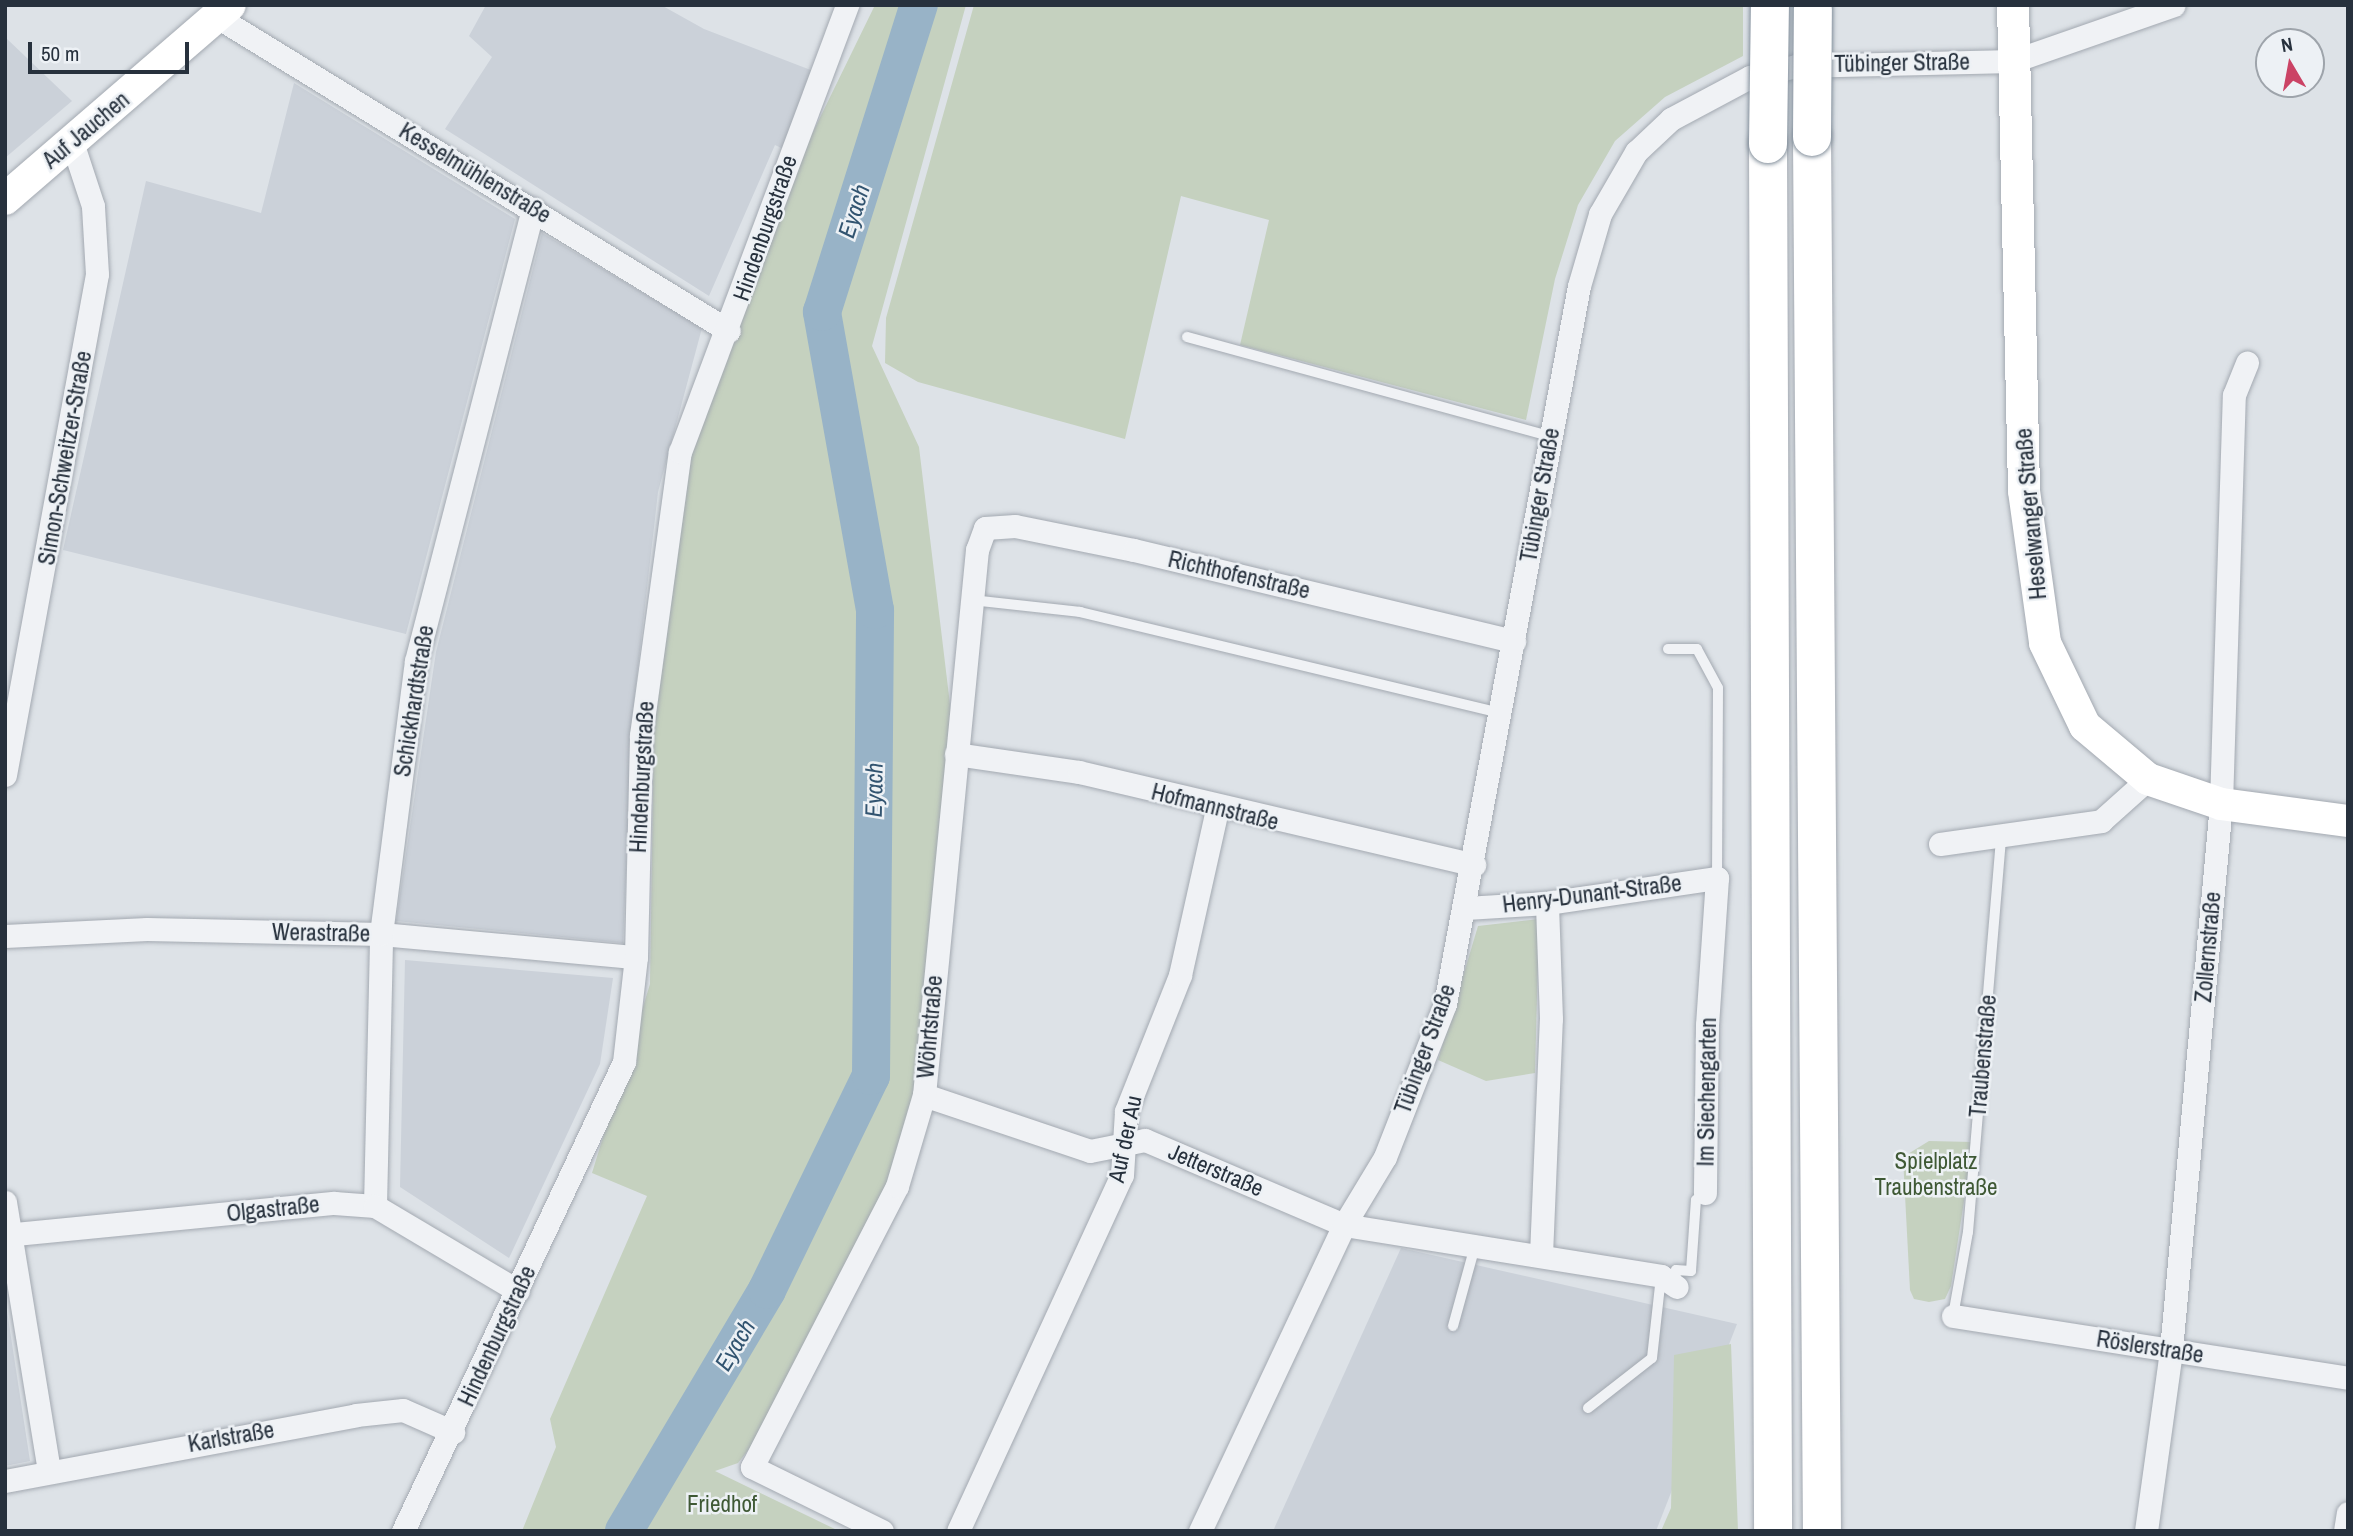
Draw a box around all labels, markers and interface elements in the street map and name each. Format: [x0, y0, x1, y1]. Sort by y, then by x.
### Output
scale bar [32, 28, 192, 72]
north arrow [2255, 28, 2325, 98]
text: N [2279, 31, 2294, 58]
text: 50 m [41, 39, 79, 68]
street label: Tübinger Straße [1834, 48, 1970, 78]
street label: Auf Jauchen [37, 86, 135, 174]
street label: Kesselmühlenstraße [394, 117, 556, 229]
street label: Hindenburgstraße [727, 152, 803, 304]
water label: Eyach [832, 181, 876, 241]
street label: Simon-Schweitzer-Straße [33, 349, 97, 567]
street label: Tübinger Straße [1515, 426, 1565, 564]
street label: Heselwanger Straße [2010, 427, 2052, 601]
street label: Richthofenstraße [1165, 545, 1313, 605]
street label: Schickhardtstraße [388, 623, 440, 779]
street label: Hindenburgstraße [624, 700, 660, 854]
water label: Eyach [859, 762, 889, 818]
street label: Hofmannstraße [1149, 778, 1281, 836]
street label: Henry-Dunant-Straße [1501, 869, 1683, 919]
street label: Zollernstraße [2189, 890, 2227, 1004]
street label: Werastraße [272, 918, 370, 948]
street label: Wöhrtstraße [912, 974, 948, 1080]
street label: Tübinger Straße [1389, 981, 1461, 1117]
street label: Traubenstraße [1964, 994, 2002, 1118]
street label: Im Siechengarten [1692, 1017, 1722, 1167]
street label: Auf der Au [1102, 1093, 1148, 1185]
street label: Jetterstraße [1164, 1138, 1268, 1202]
park label: Spielplatz Traubenstraße [1874, 1147, 1998, 1201]
street label: Olgastraße [225, 1190, 321, 1228]
street label: Hindenburgstraße [452, 1261, 542, 1411]
water label: Eyach [709, 1314, 761, 1376]
street label: Röslerstraße [2095, 1325, 2205, 1369]
street label: Karlstraße [186, 1416, 276, 1458]
park label: Friedhof [687, 1490, 757, 1518]

